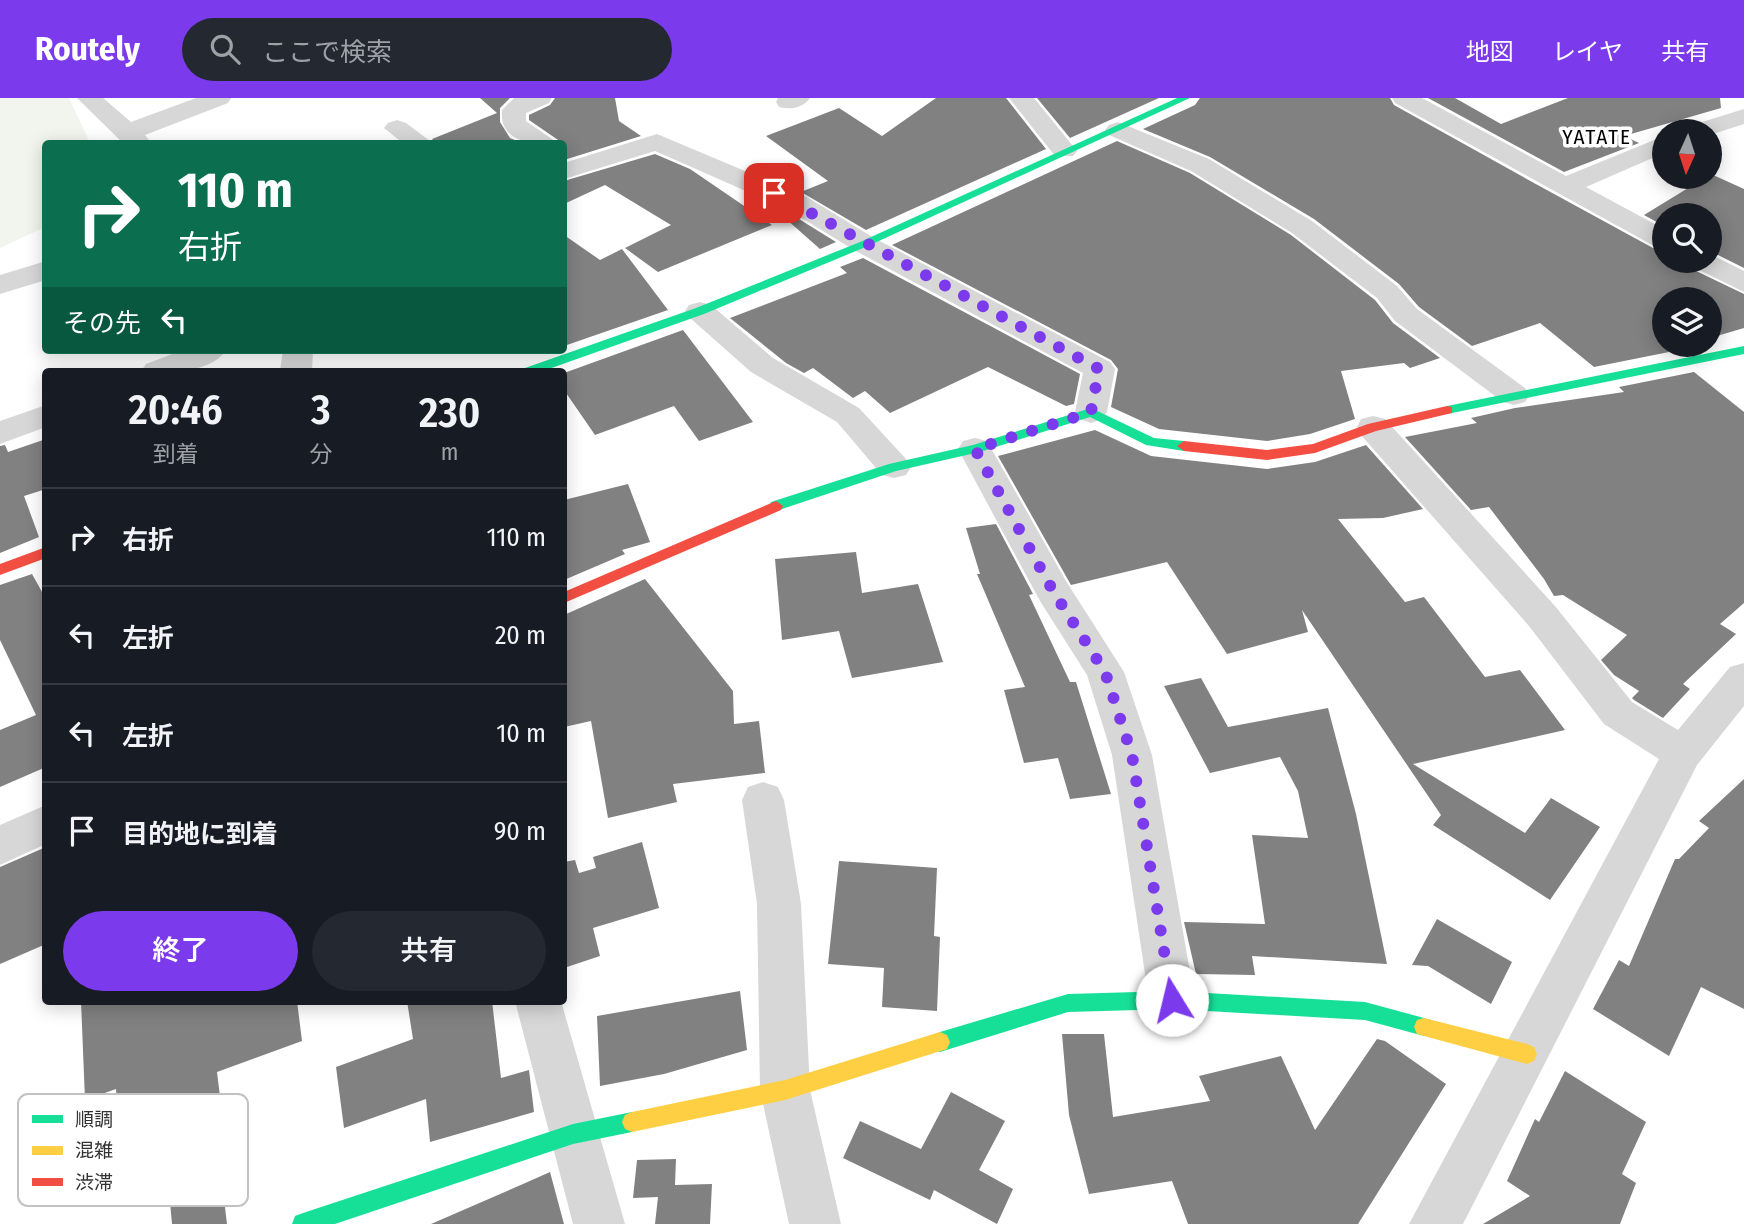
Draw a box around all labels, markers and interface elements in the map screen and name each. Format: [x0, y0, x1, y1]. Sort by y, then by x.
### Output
search box [182, 18, 672, 81]
text: Routely [35, 29, 140, 69]
icon: search [206, 30, 244, 68]
text: ここで検索 [262, 37, 392, 68]
text: 地図 [1466, 38, 1514, 66]
text: レイヤ [1552, 38, 1623, 66]
text: 共有 [1661, 38, 1709, 66]
north arrow [1652, 119, 1722, 189]
map controls [1652, 119, 1722, 357]
district label: YATATE [1562, 124, 1632, 150]
text: 110 m [178, 161, 293, 220]
pin [744, 163, 804, 223]
icon: right [63, 168, 154, 259]
icon: arrive [755, 174, 793, 212]
button: search [1652, 203, 1722, 273]
text: 右折 [178, 228, 242, 266]
button: layers [1652, 287, 1722, 357]
icon: left [155, 301, 193, 339]
text: その先 [63, 308, 141, 339]
text: 20:46 [129, 385, 223, 435]
text: 3 [311, 385, 331, 435]
text: 230 [419, 388, 480, 438]
text: m [441, 438, 459, 466]
text: 到着 [153, 440, 199, 468]
text: 分 [309, 440, 332, 468]
icon: right [63, 518, 101, 556]
text: 110 m [486, 522, 546, 553]
text: 右折 [122, 525, 174, 556]
icon: left [63, 616, 101, 654]
text: 20 m [495, 620, 546, 651]
text: 左折 [122, 623, 174, 654]
icon: left [63, 714, 101, 752]
text: 10 m [496, 718, 546, 749]
text: 左折 [122, 721, 174, 752]
icon: arrive [63, 812, 101, 850]
text: 90 m [494, 816, 546, 847]
text: 目的地に到着 [122, 819, 278, 850]
button: 終了 [63, 911, 298, 991]
button: 共有 [312, 911, 546, 991]
position arrow [1135, 963, 1209, 1037]
legend [18, 1094, 248, 1206]
text: 順調 [75, 1108, 113, 1131]
text: 混雑 [75, 1139, 113, 1162]
text: 渋滞 [75, 1171, 113, 1194]

